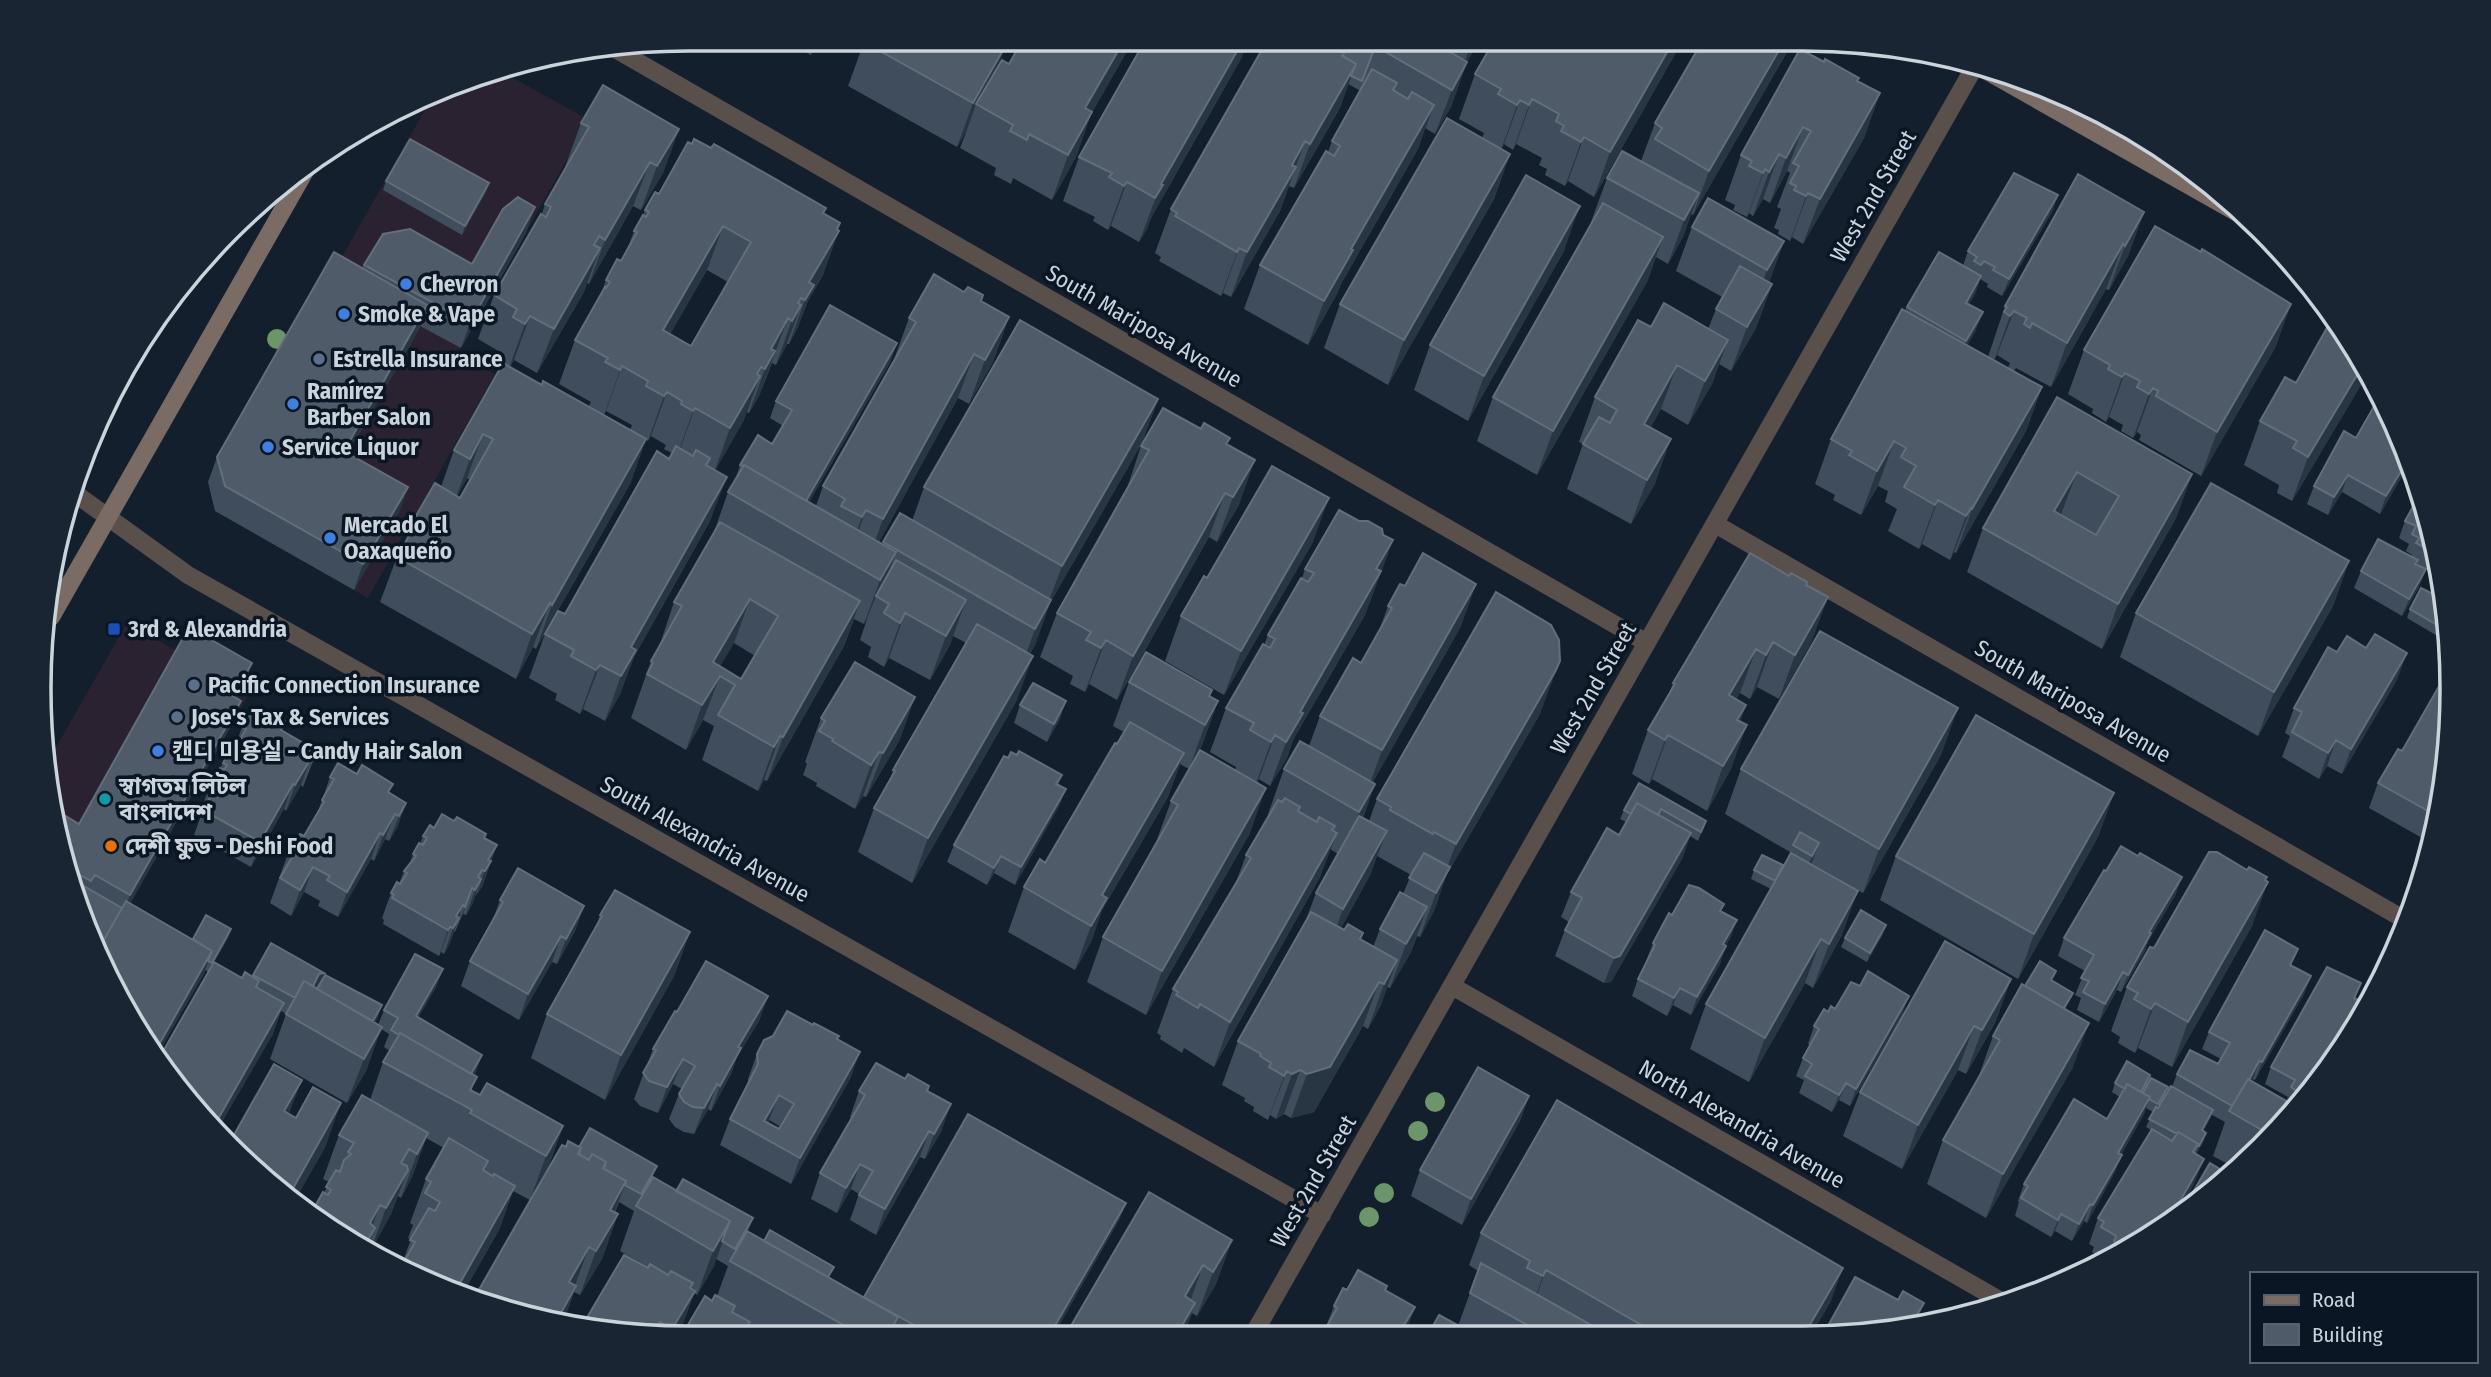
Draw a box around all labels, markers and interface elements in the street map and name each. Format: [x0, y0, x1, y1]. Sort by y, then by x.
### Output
street label: West 2nd Street [1824, 125, 1922, 267]
street label: South Mariposa Avenue [1041, 258, 1247, 394]
place label: Chevron [420, 270, 498, 298]
marker: Chevron [398, 276, 414, 292]
place label: Smoke & Vape [358, 300, 495, 328]
marker: Smoke & Vape [336, 306, 352, 322]
place label: Estrella Insurance [333, 345, 503, 373]
marker: Estrella Insurance [311, 351, 327, 367]
place label: Ramírez Barber Salon [307, 377, 431, 431]
marker: Ramírez Barber Salon [285, 396, 301, 412]
place label: Service Liquor [282, 433, 419, 461]
marker: Service Liquor [260, 439, 276, 455]
place label: Mercado El Oaxaqueño [344, 511, 452, 565]
marker: Mercado El Oaxaqueño [322, 530, 338, 546]
place label: 3rd & Alexandria [127, 615, 287, 643]
street label: West 2nd Street [1544, 617, 1642, 759]
marker: 3rd & Alexandria [106, 621, 122, 637]
street label: South Mariposa Avenue [1970, 633, 2176, 769]
place label: Pacific Connection Insurance [208, 671, 480, 699]
marker: Pacific Connection Insurance [186, 677, 202, 693]
place label: Jose's Tax & Services [190, 703, 389, 731]
marker: Jose's Tax & Services [169, 709, 185, 725]
place label: 캔디 미용실 - Candy Hair Salon [172, 737, 462, 765]
marker: 캔디 미용실 - Candy Hair Salon [150, 743, 166, 759]
street label: South Alexandria Avenue [596, 770, 814, 908]
place label: স্বাগতম লিটল বাংলাদেশ [118, 772, 247, 826]
marker: স্বাগতম লিটল বাংলাদেশ [97, 791, 113, 807]
place label: দেশী ফুড - Deshi Food [125, 832, 333, 860]
marker: দেশী ফুড - Deshi Food [103, 838, 119, 854]
street label: North Alexandria Avenue [1634, 1054, 1850, 1194]
street label: West 2nd Street [1264, 1110, 1362, 1252]
legend [2250, 1272, 2477, 1363]
text: Road [2312, 1287, 2356, 1313]
text: Building [2312, 1322, 2383, 1348]

